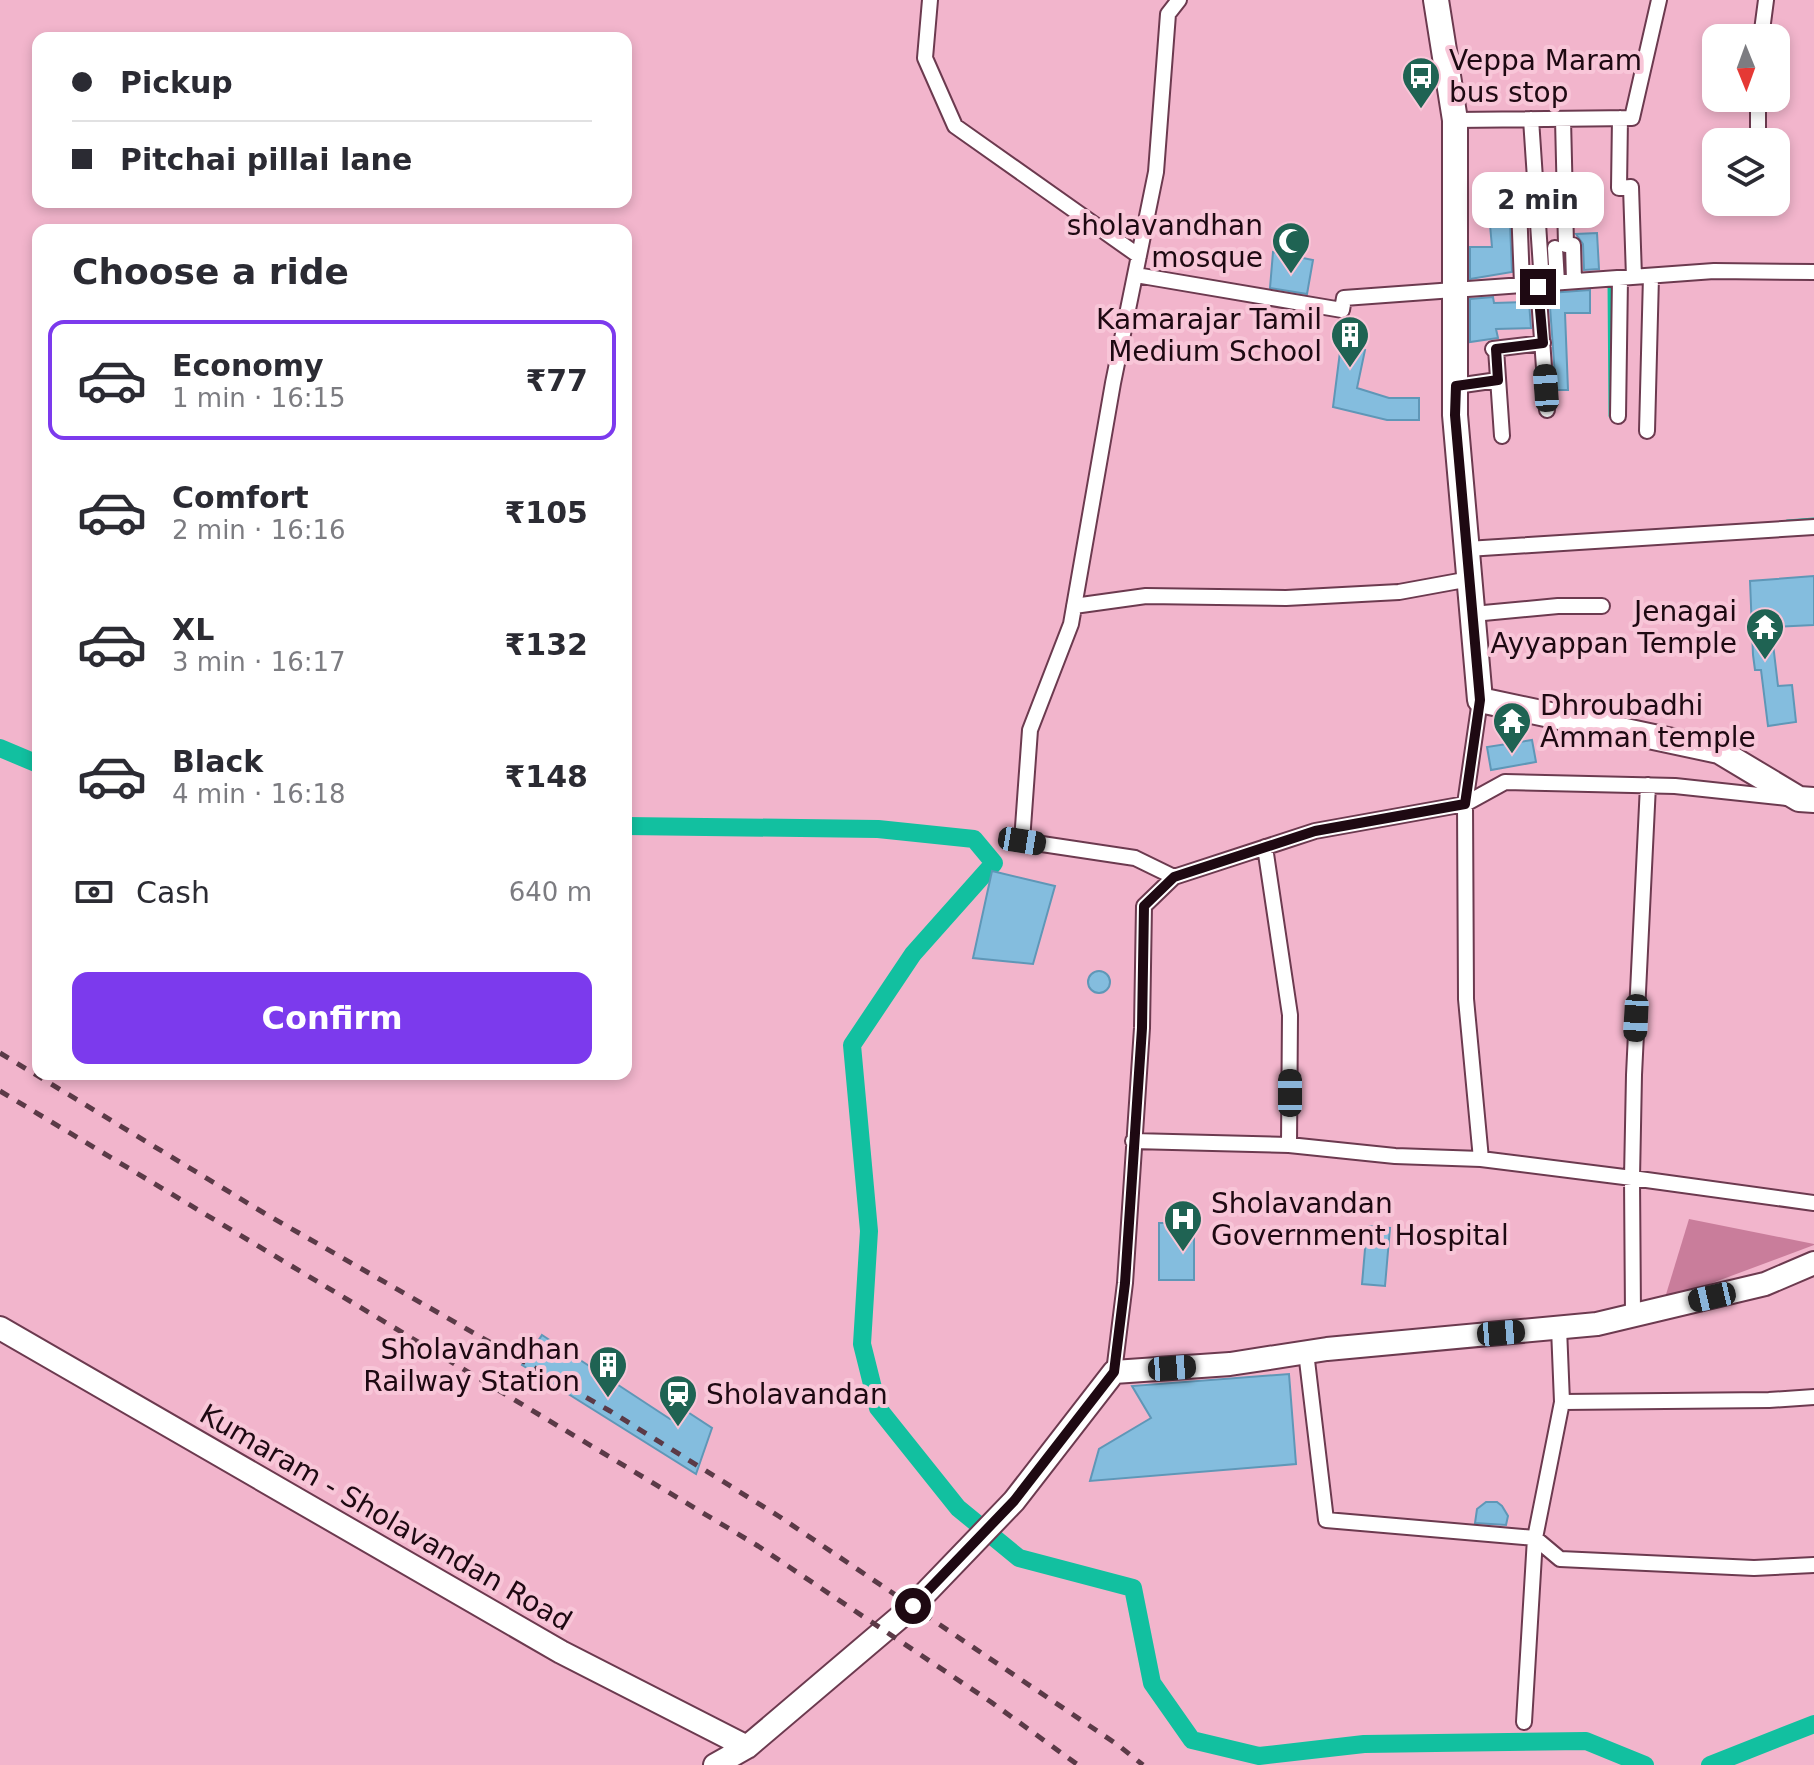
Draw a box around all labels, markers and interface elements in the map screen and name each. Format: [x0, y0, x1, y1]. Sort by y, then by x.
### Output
north arrow [1702, 24, 1790, 112]
map controls [1702, 24, 1790, 216]
place label: Veppa Maram bus stop [1449, 44, 1642, 109]
bus stop icon: Veppa Maram bus stop [1400, 55, 1442, 110]
text: Pickup [120, 65, 233, 100]
button: layers [1702, 128, 1790, 216]
text: Pitchai pillai lane [120, 142, 412, 177]
callout: 2 min [1472, 171, 1604, 227]
text: 2 min [1497, 185, 1579, 215]
place label: sholavandhan mosque [1067, 209, 1263, 274]
mosque icon: sholavandhan mosque [1270, 220, 1312, 275]
text: Choose a ride [72, 251, 349, 292]
route end [1520, 269, 1556, 305]
place label: Kamarajar Tamil Medium School [1096, 303, 1322, 368]
building icon: Kamarajar Tamil Medium School [1329, 314, 1371, 369]
icon: car [76, 344, 148, 416]
text: Economy [172, 348, 324, 383]
text: ₹77 [525, 363, 588, 398]
car [1532, 363, 1560, 413]
text: 1 min · 16:15 [172, 383, 346, 413]
icon: car [76, 476, 148, 548]
text: Comfort [172, 480, 309, 515]
text: ₹105 [505, 495, 588, 530]
text: 2 min · 16:16 [172, 515, 346, 545]
place label: Jenagai Ayyappan Temple [1490, 595, 1737, 660]
temple icon: Jenagai Ayyappan Temple [1744, 606, 1786, 661]
icon: car [76, 608, 148, 680]
text: XL [172, 612, 214, 647]
text: ₹132 [505, 627, 588, 662]
text: 3 min · 16:17 [172, 647, 346, 677]
place label: Dhroubadhi Amman temple [1540, 689, 1756, 754]
temple icon: Dhroubadhi Amman temple [1491, 700, 1533, 755]
icon: car [76, 740, 148, 812]
text: Black [172, 744, 263, 779]
text: ₹148 [505, 759, 588, 794]
text: 4 min · 16:18 [172, 779, 346, 809]
car [996, 825, 1048, 857]
icon: cash [72, 870, 116, 914]
text: Cash [136, 875, 210, 910]
text: 640 m [509, 877, 592, 907]
button: Confirm [72, 972, 592, 1064]
car [1623, 993, 1649, 1043]
car [1278, 1069, 1302, 1117]
place label: Sholavandan Government Hospital [1211, 1187, 1509, 1252]
hospital icon: Sholavandan Government Hospital [1162, 1198, 1204, 1253]
car [1686, 1280, 1738, 1314]
car [1476, 1319, 1526, 1347]
place label: Sholavandhan Railway Station [363, 1333, 580, 1398]
building icon: Sholavandhan Railway Station [587, 1344, 629, 1399]
car [1147, 1354, 1197, 1382]
station icon: Sholavandan [657, 1373, 699, 1428]
place label: Sholavandan [706, 1378, 888, 1411]
street label: Kumaram - Sholavandan Road [194, 1397, 578, 1638]
route start [895, 1588, 931, 1624]

